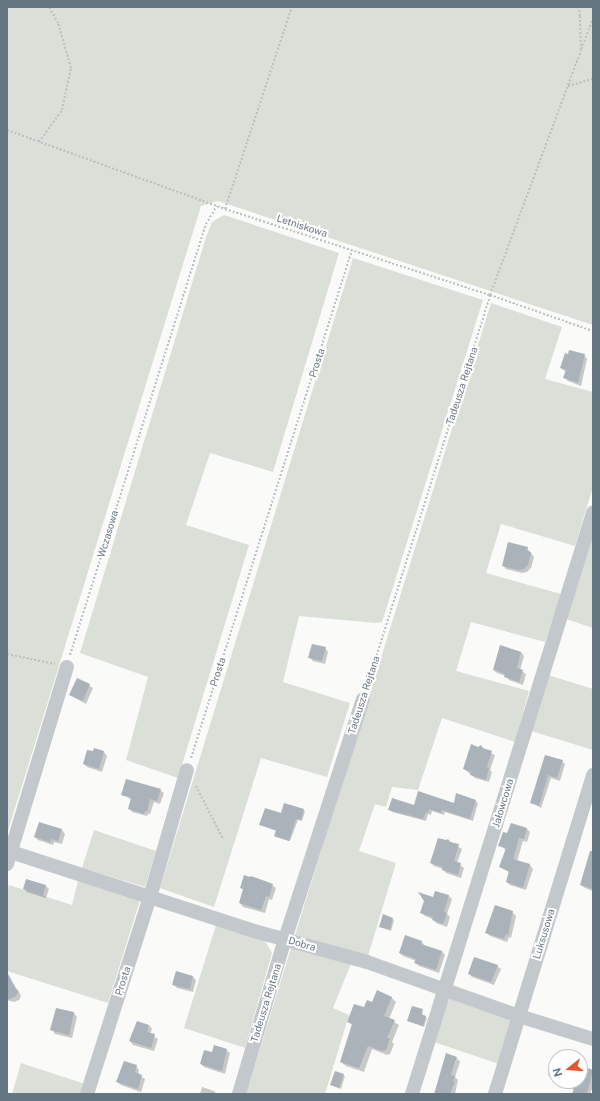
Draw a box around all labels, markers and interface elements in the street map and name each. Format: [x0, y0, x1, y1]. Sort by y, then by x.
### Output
street label: Letniskowa [275, 212, 329, 240]
street label: Tadeusza Rejtana [444, 345, 480, 427]
street label: Prosta [307, 347, 327, 379]
street label: Wczasowa [95, 509, 121, 559]
street label: Tadeusza Rejtana [346, 654, 382, 736]
street label: Prosta [208, 656, 228, 688]
street label: Jałowcowa [490, 777, 516, 829]
street label: Luksusowa [531, 907, 557, 961]
street label: Dobra [287, 934, 317, 954]
street label: Tadeusza Rejtana [248, 962, 284, 1044]
street label: Prosta [113, 965, 133, 997]
north arrow [548, 1049, 588, 1089]
text: N [550, 1066, 564, 1078]

